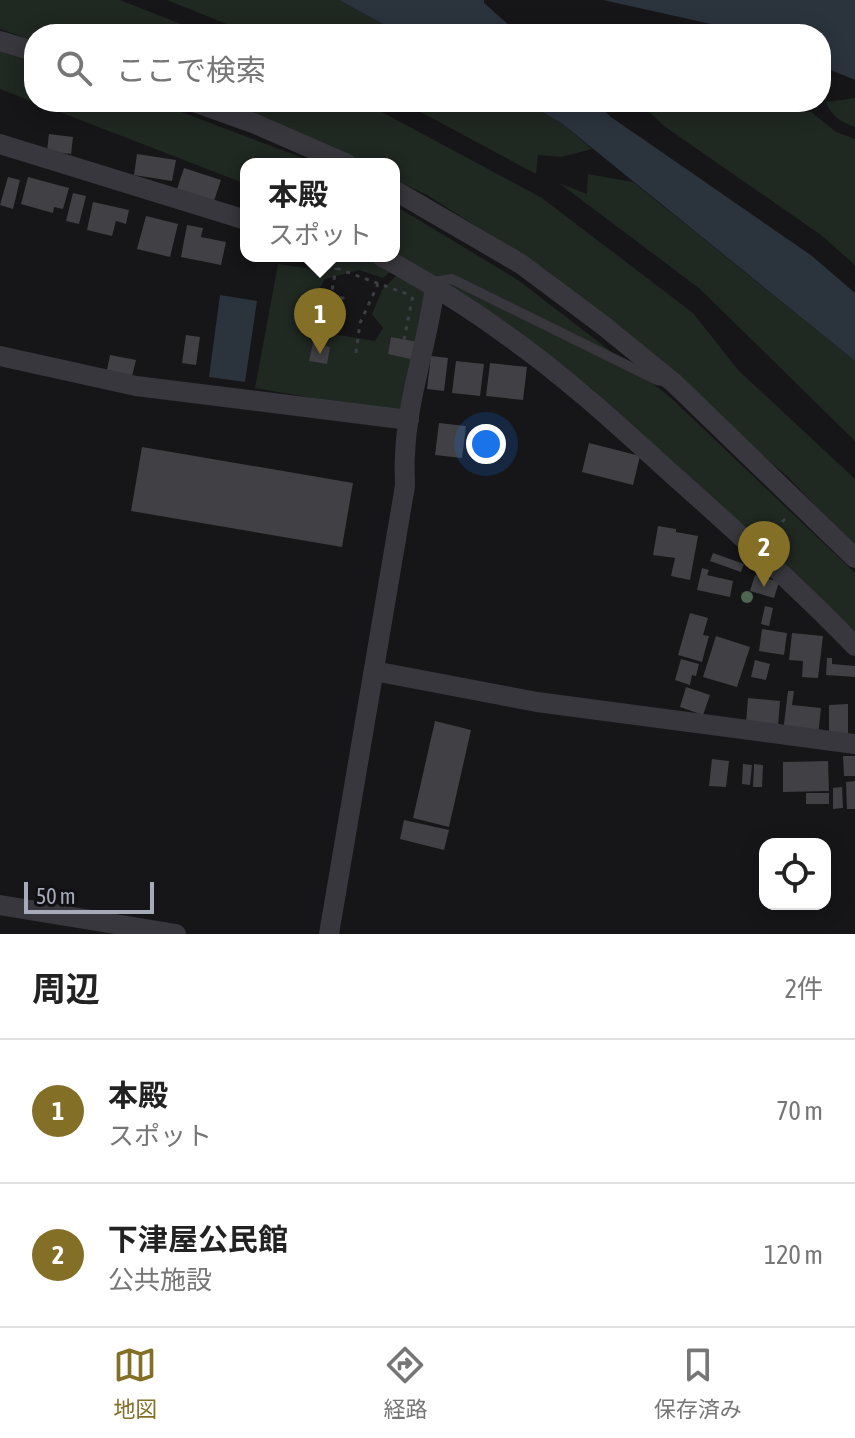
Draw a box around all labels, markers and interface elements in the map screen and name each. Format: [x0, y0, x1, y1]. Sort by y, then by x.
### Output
search box [24, 24, 831, 112]
icon: search [52, 46, 96, 90]
text: ここで検索 [116, 53, 266, 87]
popup [240, 158, 400, 262]
text: 本殿 [268, 177, 328, 211]
text: スポット [268, 220, 372, 250]
pin: 1 [294, 288, 346, 354]
your location [466, 424, 506, 464]
pin: 2 [738, 521, 790, 587]
map controls [759, 838, 831, 910]
button: locate [759, 838, 831, 910]
scale bar [24, 878, 154, 914]
text: 50 m [36, 883, 76, 909]
text: 周辺 [32, 969, 100, 1008]
text: 2件 [785, 974, 823, 1004]
text: 本殿 [108, 1078, 168, 1112]
text: 1 [52, 1096, 64, 1126]
text: 70 m [776, 1096, 823, 1126]
text: スポット [108, 1121, 212, 1151]
text: 下津屋公民館 [108, 1222, 288, 1256]
text: 2 [52, 1240, 64, 1270]
text: 120 m [764, 1240, 823, 1270]
text: 公共施設 [108, 1265, 212, 1295]
tab: 地図 [113, 1343, 157, 1423]
tab: 経路 [383, 1343, 428, 1423]
tab: 保存済み [654, 1343, 742, 1423]

